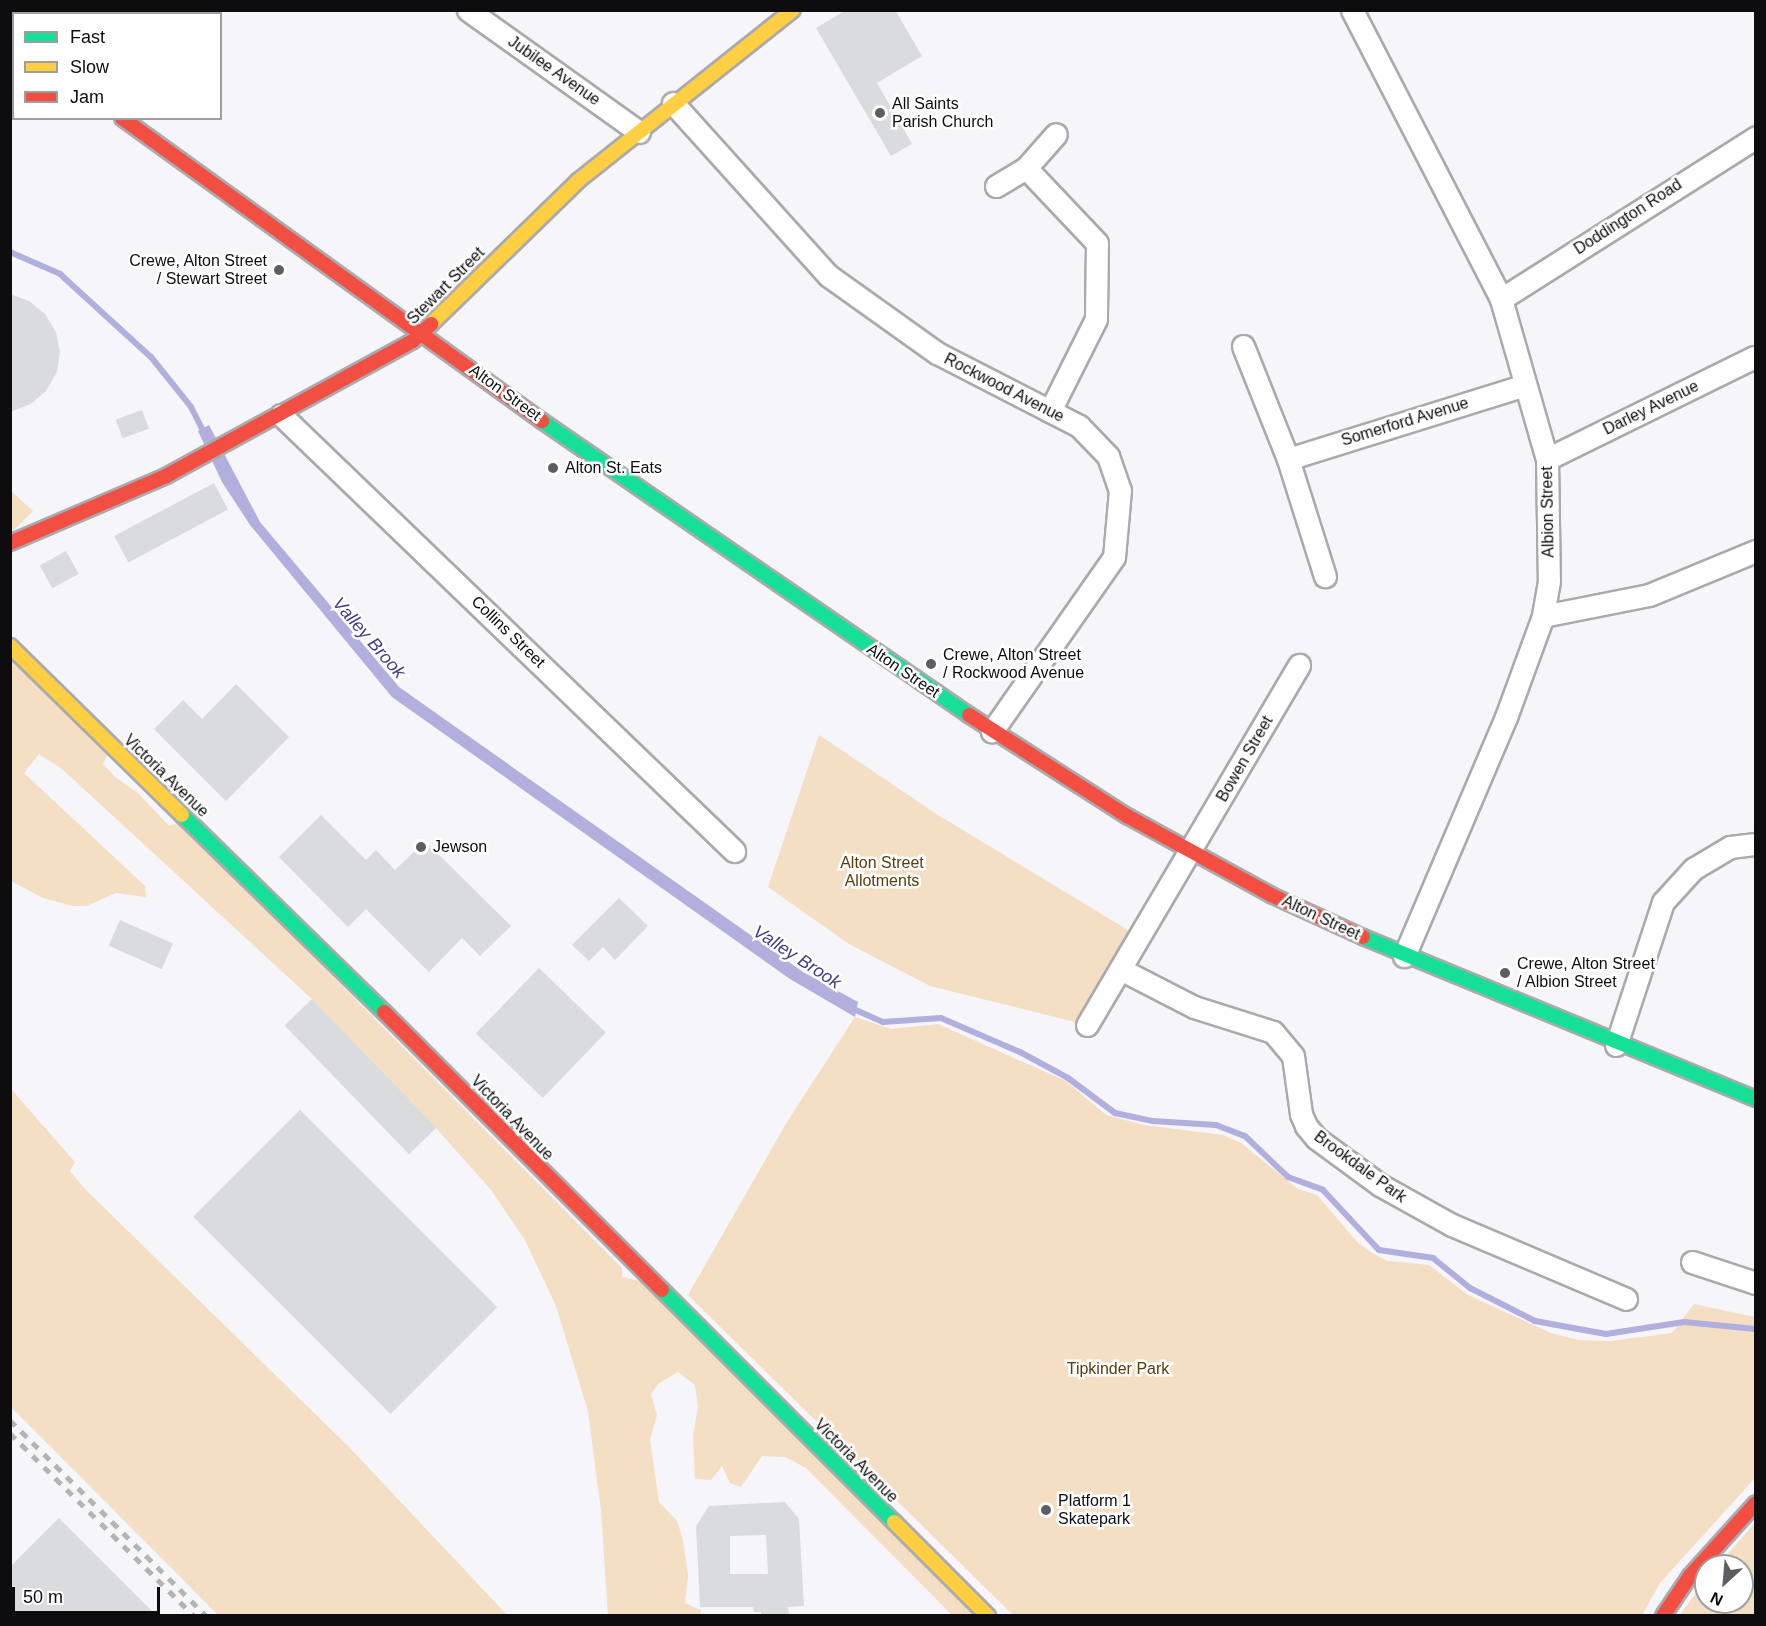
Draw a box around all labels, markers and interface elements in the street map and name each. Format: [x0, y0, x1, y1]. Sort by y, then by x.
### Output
legend [12, 12, 222, 120]
text: Fast [70, 27, 105, 47]
street label: Jubilee Avenue [504, 32, 604, 110]
text: Slow [70, 57, 109, 77]
text: Jam [70, 87, 104, 107]
place label: All Saints Parish Church [892, 94, 993, 132]
marker: All Saints Parish Church [873, 106, 887, 120]
street label: Doddington Road [1571, 175, 1685, 259]
street label: Stewart Street [403, 243, 489, 329]
place label: Crewe, Alton Street / Stewart Street [128, 251, 267, 289]
marker: Crewe, Alton Street / Stewart Street [272, 263, 286, 277]
street label: Rockwood Avenue [940, 349, 1068, 427]
street label: Alton Street [466, 361, 544, 425]
street label: Darley Avenue [1600, 376, 1702, 440]
street label: Somerford Avenue [1339, 393, 1471, 451]
place label: Alton St. Eats [565, 458, 662, 478]
marker: Alton St. Eats [546, 461, 560, 475]
street label: Albion Street [1538, 466, 1558, 558]
street label: Collins Street [467, 592, 549, 672]
water label: Valley Brook [328, 593, 410, 683]
street label: Alton Street [863, 640, 943, 702]
place label: Crewe, Alton Street / Rockwood Avenue [943, 645, 1085, 683]
marker: Crewe, Alton Street / Rockwood Avenue [924, 657, 938, 671]
street label: Bowen Street [1213, 713, 1277, 805]
street label: Victoria Avenue [119, 730, 213, 822]
place label: Jewson [433, 837, 487, 857]
marker: Jewson [414, 840, 428, 854]
park label: Alton Street Allotments [840, 853, 924, 891]
street label: Alton Street [1279, 892, 1363, 944]
water label: Valley Brook [749, 921, 845, 993]
place label: Crewe, Alton Street / Albion Street [1517, 954, 1656, 992]
marker: Crewe, Alton Street / Albion Street [1498, 966, 1512, 980]
street label: Victoria Avenue [466, 1071, 558, 1165]
street label: Brookdale Park [1310, 1127, 1410, 1207]
park label: Tipkinder Park [1067, 1359, 1169, 1379]
street label: Victoria Avenue [810, 1415, 902, 1507]
place label: Platform 1 Skatepark [1058, 1491, 1131, 1529]
marker: Platform 1 Skatepark [1039, 1503, 1053, 1517]
north arrow [1694, 1554, 1754, 1614]
scale bar [15, 1575, 164, 1613]
text: 50 m [23, 1587, 63, 1607]
text: N [1708, 1589, 1726, 1609]

